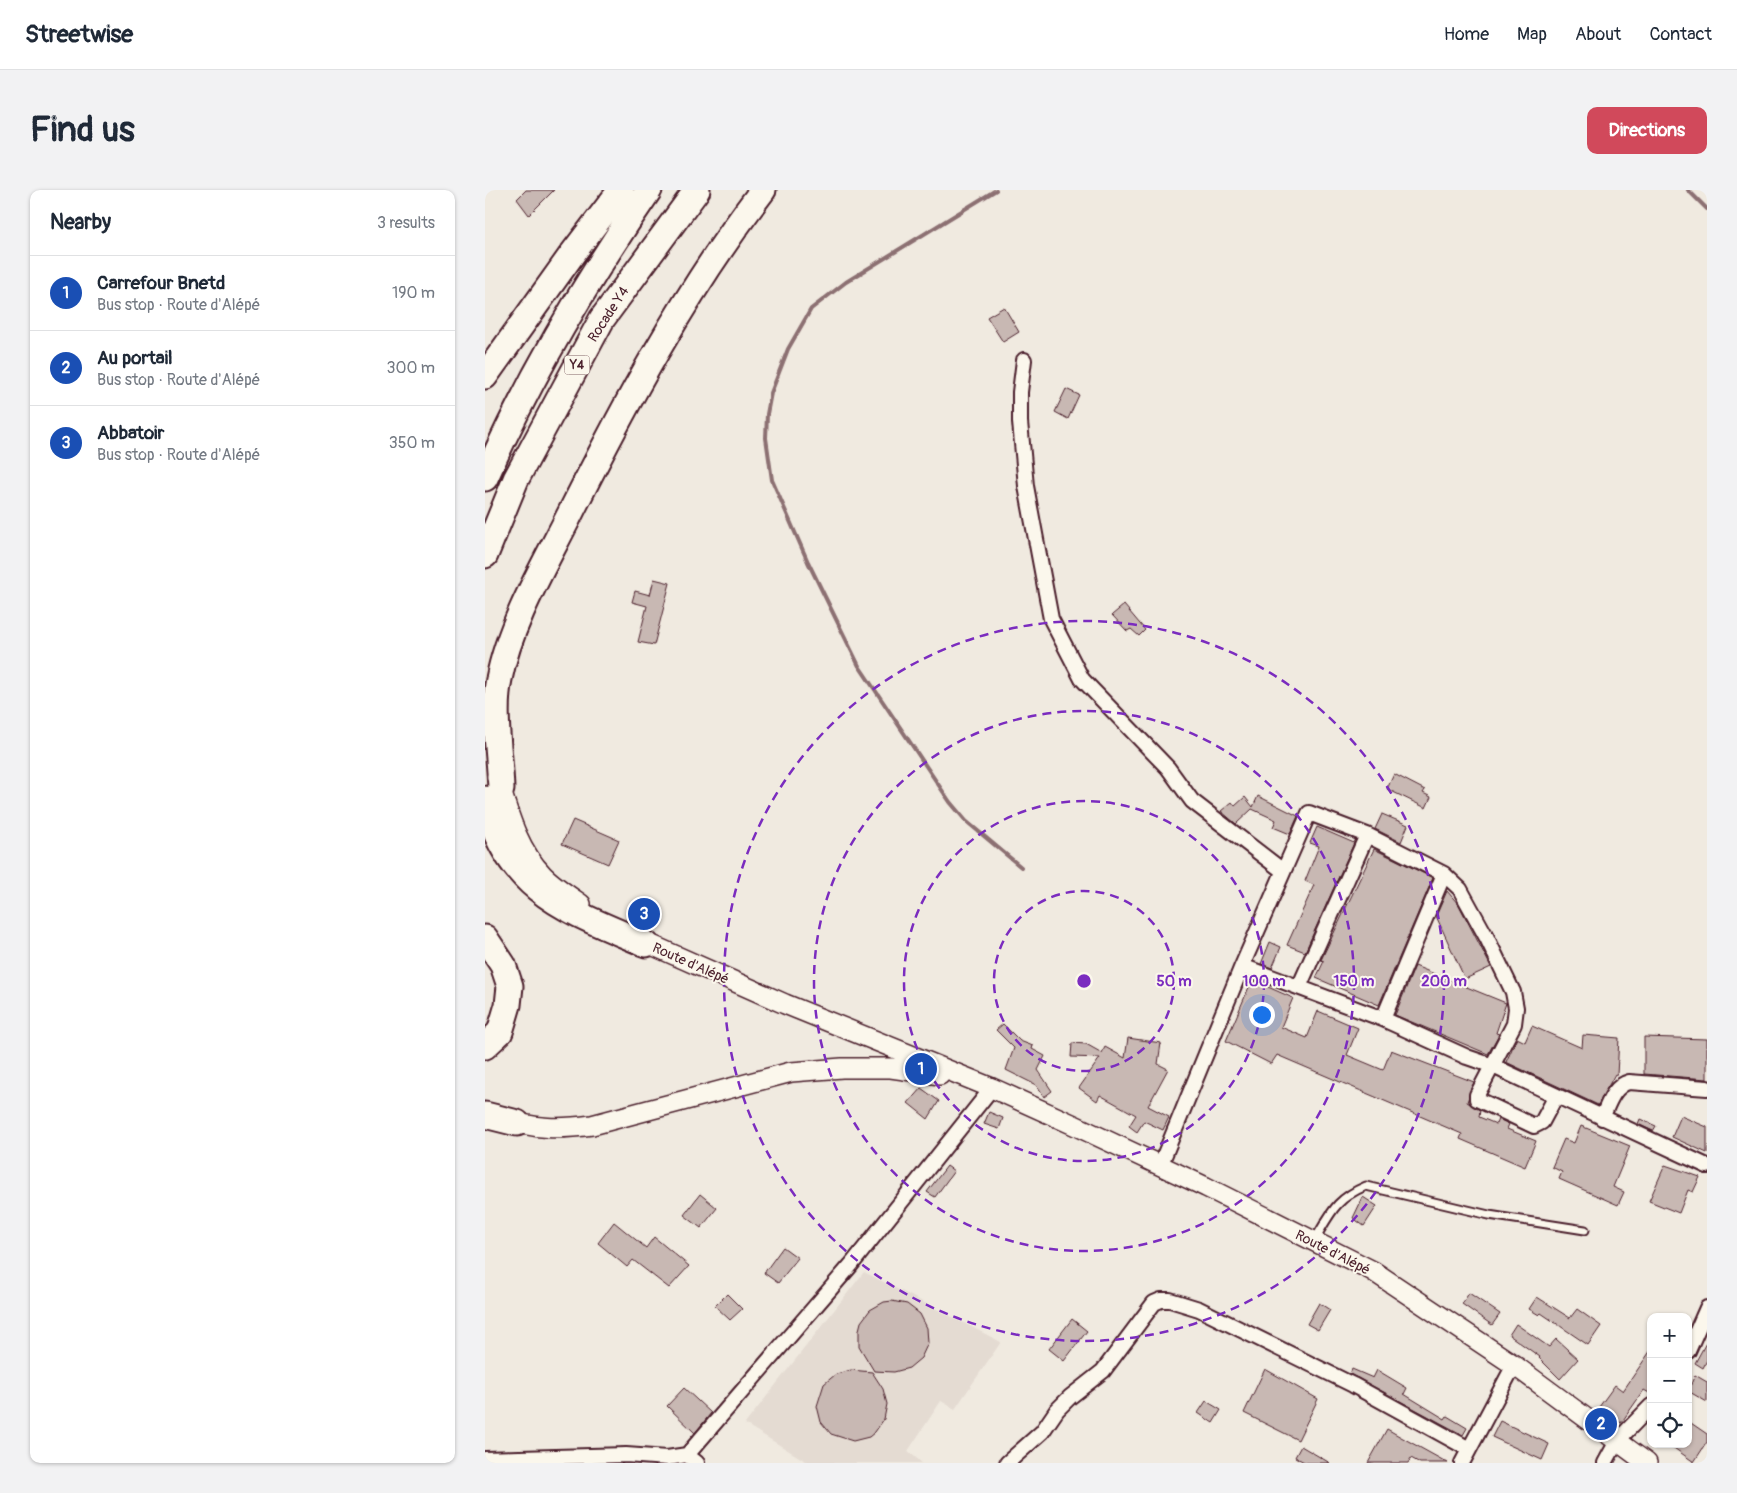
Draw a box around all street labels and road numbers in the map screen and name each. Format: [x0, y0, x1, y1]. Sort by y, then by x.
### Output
street label: Rocade Y4 [584, 283, 633, 345]
road number: Y4 [565, 356, 589, 374]
street label: Route d'Alépé [650, 939, 732, 988]
street label: Route d'Alépé [1292, 1226, 1373, 1279]

